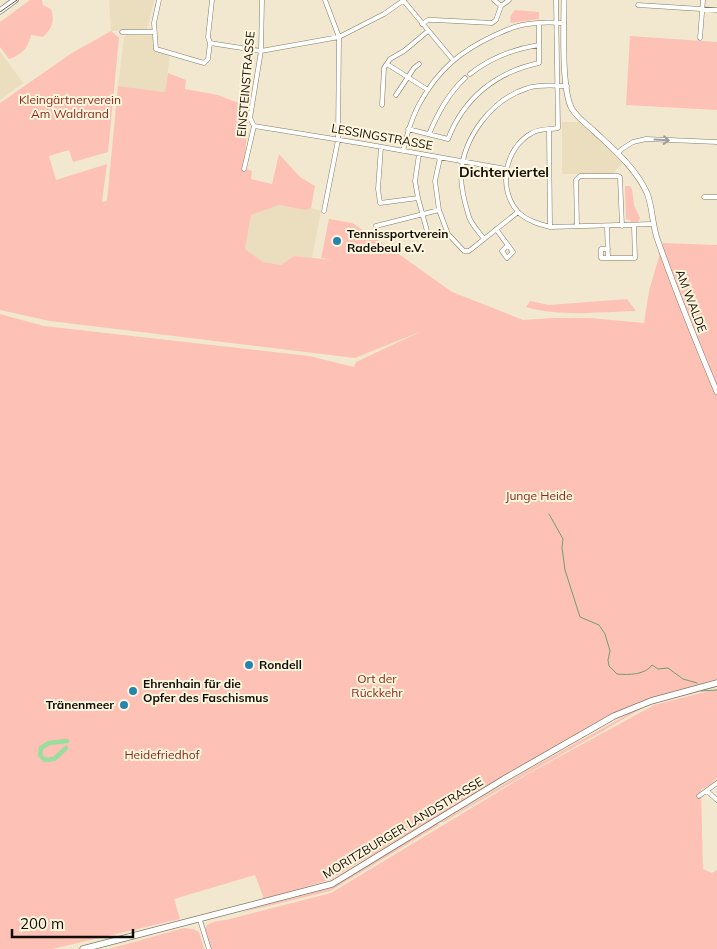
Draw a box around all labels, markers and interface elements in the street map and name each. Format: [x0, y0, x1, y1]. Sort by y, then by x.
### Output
street label: EINSTEINSTRASSE [233, 30, 258, 138]
park label: Kleingärtnerverein Am Waldrand [19, 92, 121, 121]
street label: LESSINGSTRASSE [330, 120, 434, 153]
one-way arrow [654, 135, 670, 144]
district label: Dichterviertel [459, 163, 549, 181]
place label: Tennissportverein Radebeul e.V. [347, 226, 449, 255]
marker: Tennissportverein Radebeul e.V. [331, 235, 343, 247]
street label: AM WALDE [673, 267, 710, 334]
park label: Junge Heide [505, 488, 573, 503]
place label: Rondell [259, 657, 302, 672]
marker: Rondell [243, 659, 255, 671]
park label: Ort der Rückkehr [351, 671, 403, 700]
place label: Ehrenhain für die Opfer des Faschismus [143, 676, 268, 705]
marker: Ehrenhain für die Opfer des Faschismus [127, 685, 139, 697]
place label: Tränenmeer [46, 697, 114, 712]
marker: Tränenmeer [118, 699, 130, 711]
park label: Heidefriedhof [124, 747, 201, 762]
street label: MORITZBURGER LANDSTRASSE [320, 774, 486, 881]
scale bar [12, 906, 134, 938]
text: 200 m [20, 914, 64, 933]

